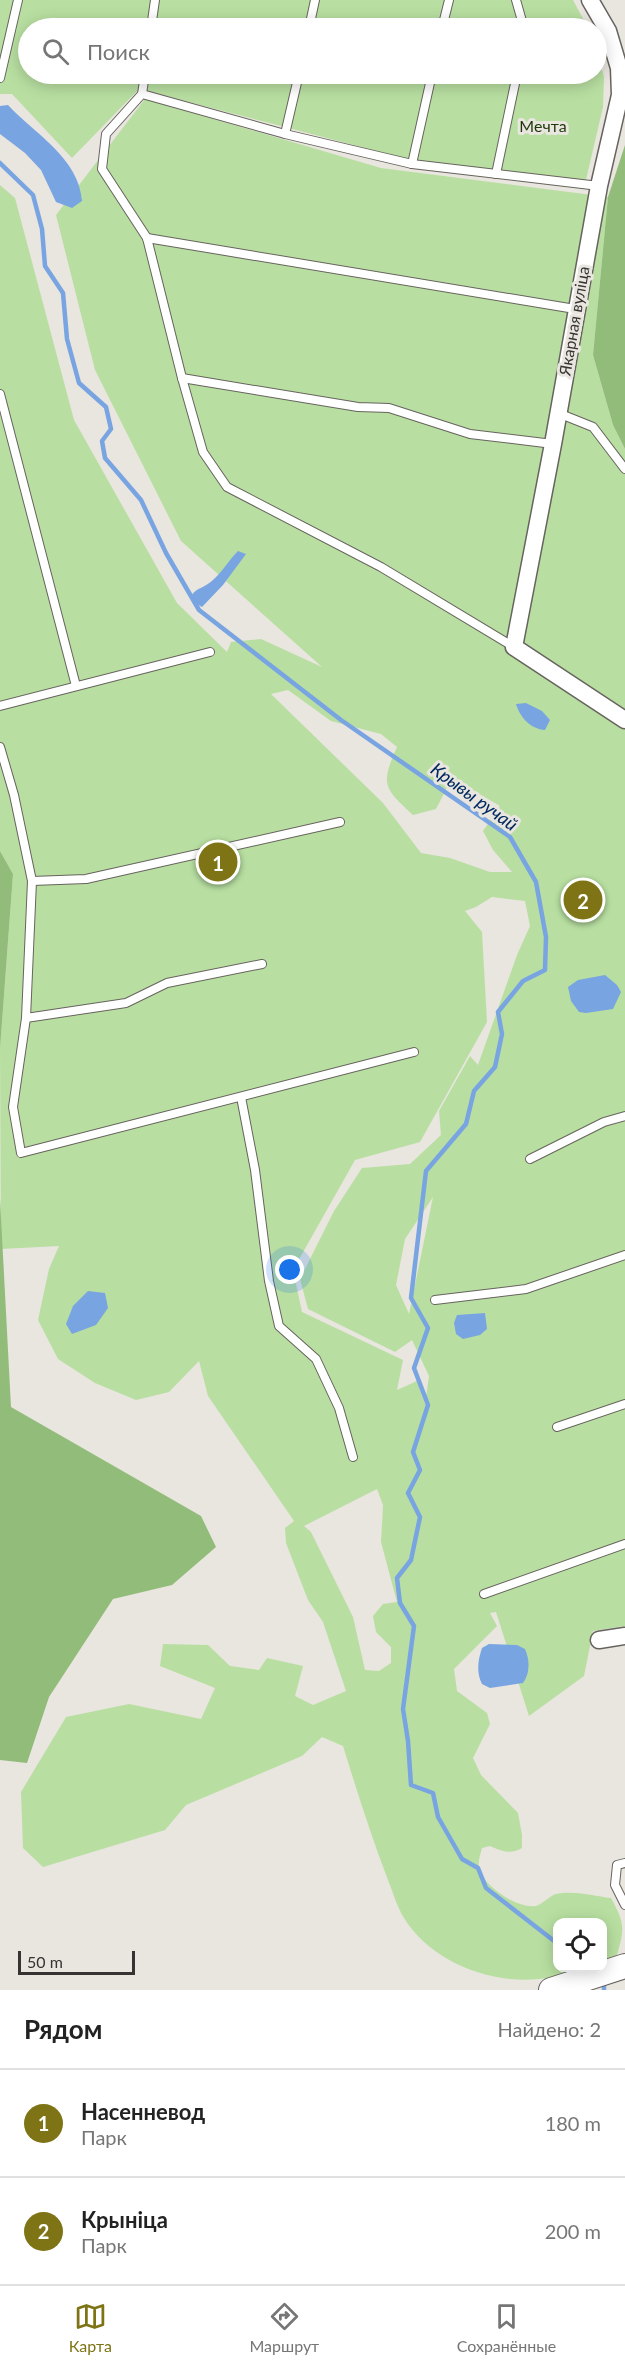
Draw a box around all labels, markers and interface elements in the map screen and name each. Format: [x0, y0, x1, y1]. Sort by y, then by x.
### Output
search box [18, 18, 607, 84]
icon: search [39, 35, 72, 68]
text: Поиск [87, 38, 150, 65]
park label: Мечта [519, 116, 567, 135]
street label: Якарная вуліца [554, 265, 592, 378]
water label: Крывы ручай [427, 757, 522, 835]
pin: 1 [198, 840, 238, 884]
pin: 2 [564, 878, 602, 922]
your location [275, 1255, 304, 1284]
map controls [553, 1918, 607, 1972]
button: locate [553, 1918, 607, 1972]
scale bar [18, 1948, 135, 1976]
text: 50 m [27, 1952, 63, 1971]
text: Рядом [24, 2013, 102, 2045]
text: Найдено: 2 [498, 2017, 601, 2041]
text: Насенневод [81, 2098, 205, 2125]
text: 1 [38, 2111, 49, 2135]
text: 180 m [545, 2111, 601, 2135]
text: Парк [81, 2125, 127, 2149]
text: Крыніца [81, 2206, 168, 2233]
text: 2 [38, 2219, 49, 2243]
text: 200 m [545, 2219, 601, 2243]
text: Парк [81, 2233, 127, 2257]
tab: Карта [69, 2300, 112, 2355]
tab: Маршрут [249, 2300, 319, 2355]
tab: Сохранённые [457, 2300, 556, 2355]

